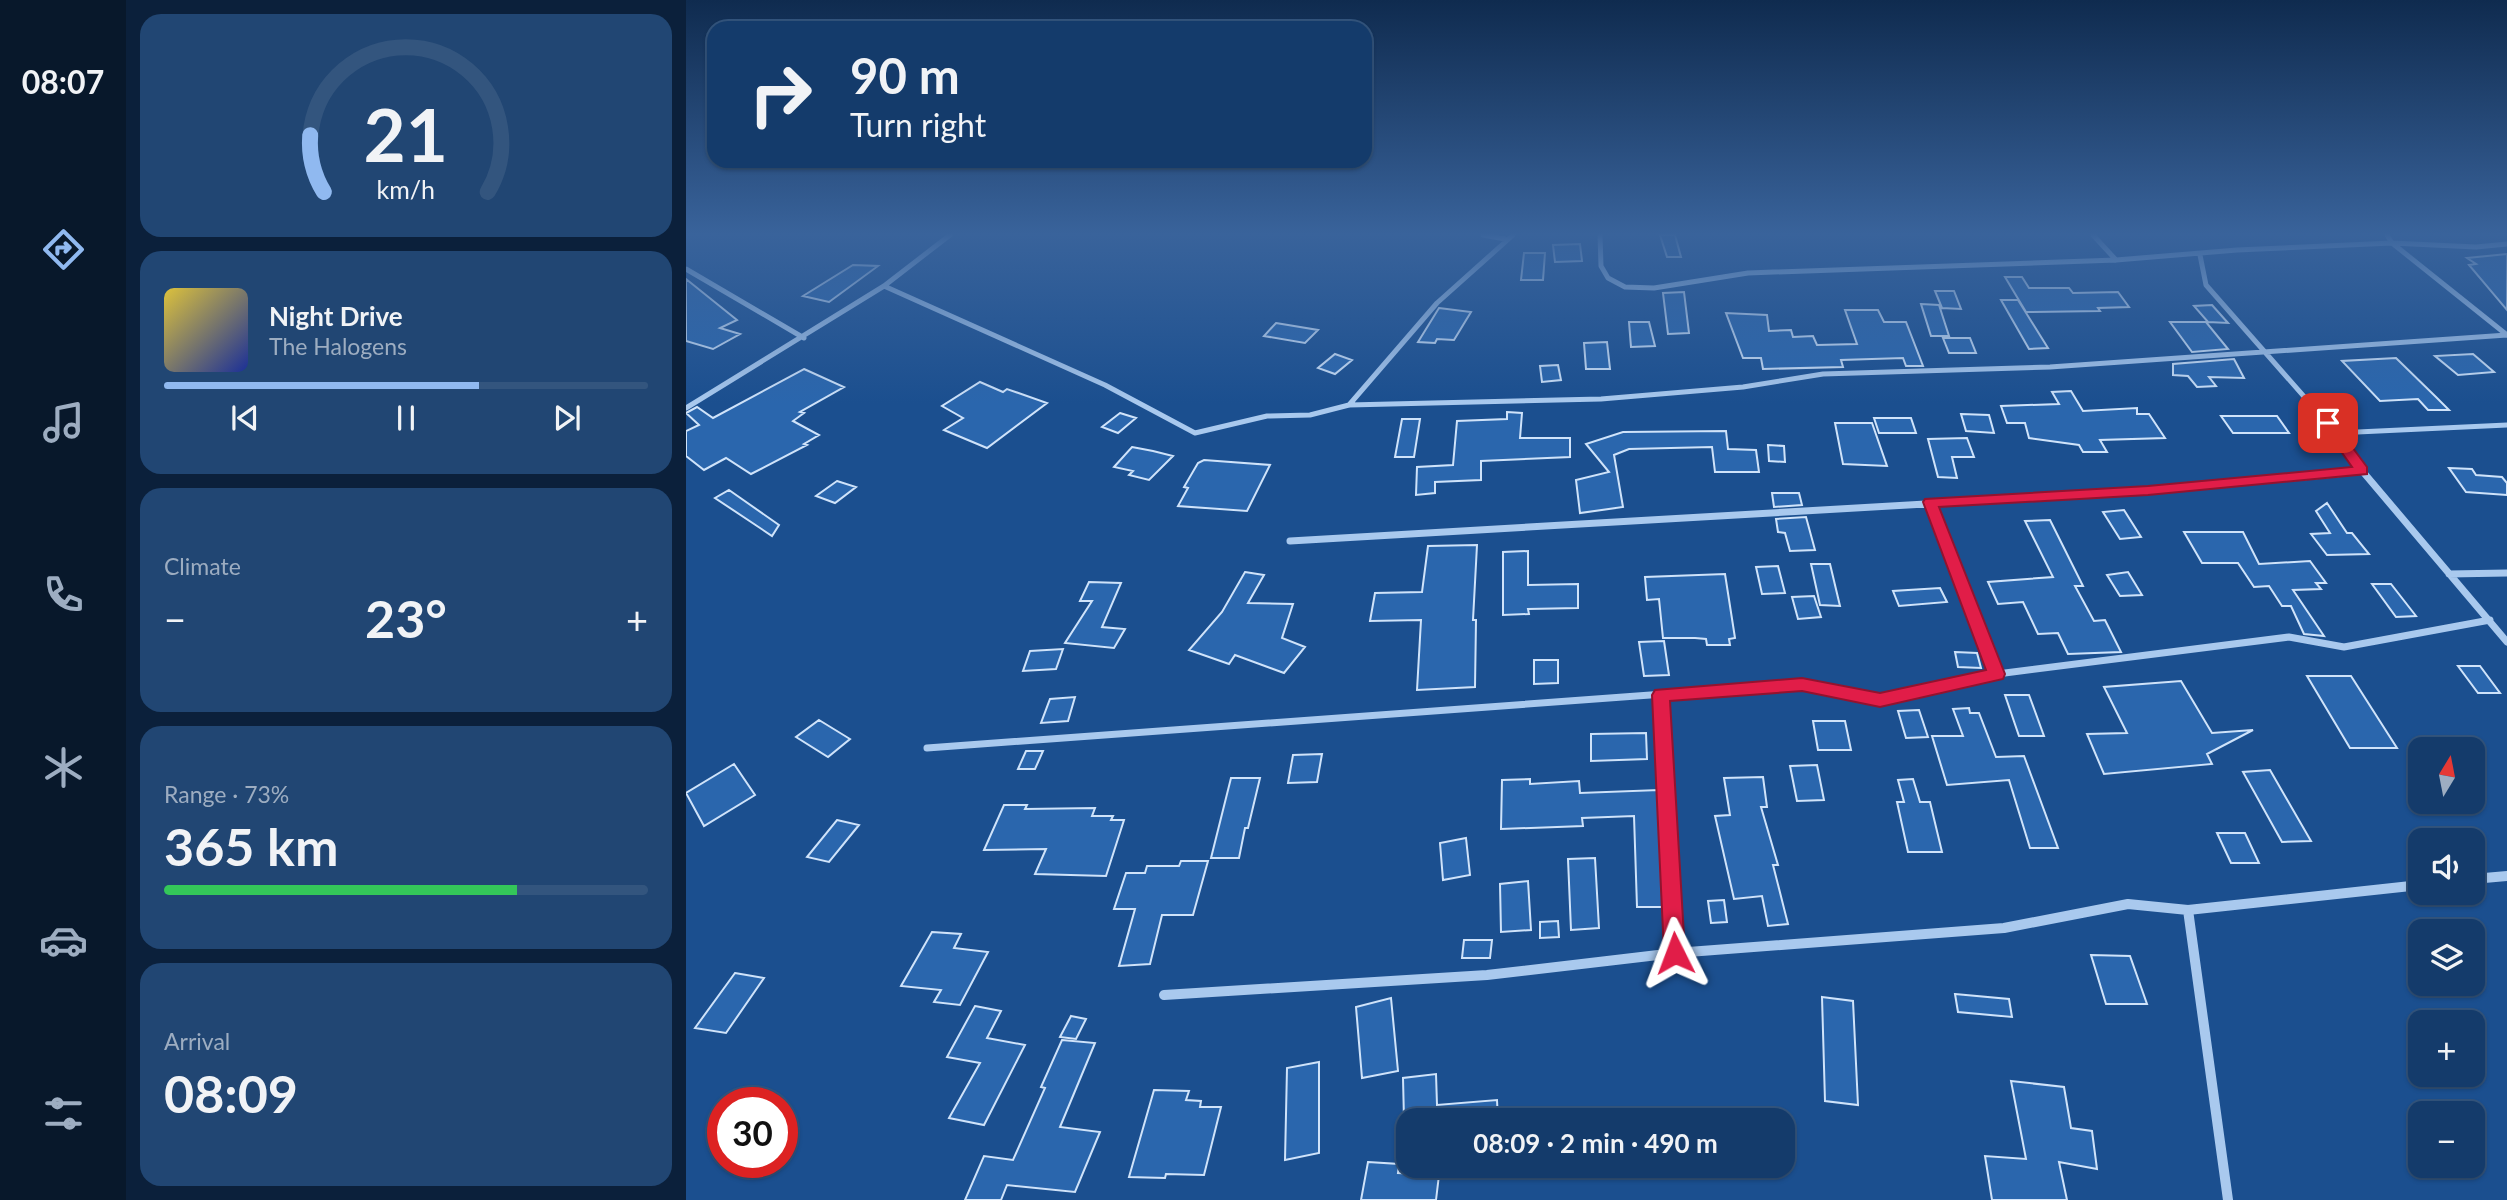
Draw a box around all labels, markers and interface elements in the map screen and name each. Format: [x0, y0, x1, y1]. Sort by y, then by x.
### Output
text: 90 m [850, 46, 960, 104]
icon: right [735, 49, 826, 140]
text: 08:07 [22, 62, 104, 101]
text: 21 [364, 90, 448, 178]
text: Turn right [850, 105, 986, 144]
text: km/h [377, 173, 435, 203]
icon: directions [39, 225, 88, 274]
text: Night Drive [269, 300, 403, 332]
text: The Halogens [269, 332, 407, 360]
pin [2298, 393, 2358, 453]
icon: music [39, 398, 88, 447]
icon: previous [226, 399, 264, 437]
icon: pause [387, 399, 425, 437]
icon: next [548, 399, 586, 437]
icon: arrive [2309, 404, 2347, 442]
text: Climate [164, 552, 241, 580]
icon: phone [39, 570, 88, 619]
text: 23° [365, 587, 447, 649]
text: − [164, 596, 186, 642]
text: + [626, 596, 648, 642]
north arrow [2408, 737, 2485, 814]
map controls [2408, 737, 2485, 1178]
icon: climate [39, 743, 88, 792]
text: Range · 73% [164, 780, 289, 808]
text: 365 km [164, 815, 338, 877]
button: sound [2408, 828, 2485, 905]
icon: car [39, 916, 88, 965]
position arrow [1638, 916, 1712, 990]
button: layers [2408, 919, 2485, 996]
button: + [2408, 1010, 2485, 1087]
text: Arrival [164, 1027, 230, 1055]
text: 08:09 [164, 1062, 298, 1124]
speed limit sign: 30 [707, 1087, 798, 1178]
icon: filters [39, 1089, 88, 1138]
button: − [2408, 1101, 2485, 1178]
text: 08:09 · 2 min · 490 m [1473, 1127, 1718, 1159]

